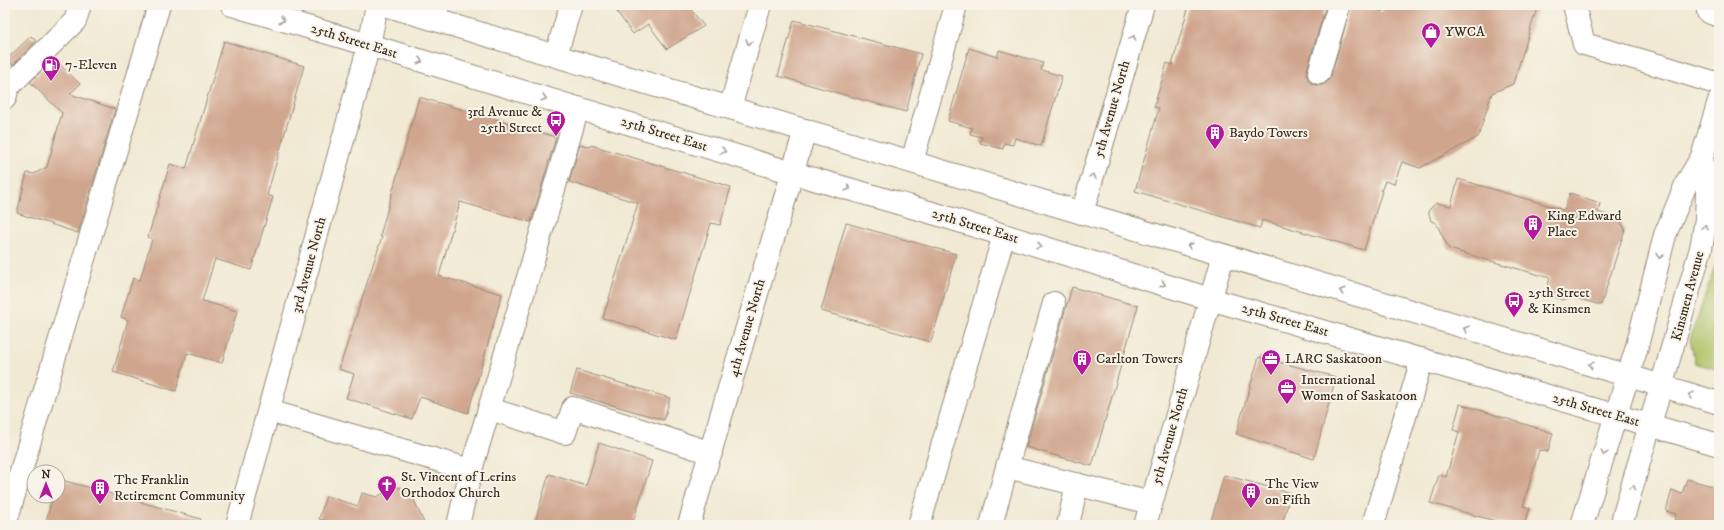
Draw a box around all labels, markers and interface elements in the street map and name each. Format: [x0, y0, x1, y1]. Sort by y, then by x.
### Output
one-way arrow [279, 15, 286, 24]
street label: 25th Street East [308, 19, 400, 63]
shop icon: YWCA [1420, 21, 1442, 49]
place label: YWCA [1445, 23, 1486, 41]
one-way arrow [1128, 34, 1137, 41]
one-way arrow [745, 39, 754, 46]
fuel station icon: 7-Eleven [40, 54, 62, 82]
place label: 7-Eleven [65, 56, 118, 74]
one-way arrow [416, 56, 423, 65]
street label: 5th Avenue North [1090, 58, 1135, 160]
one-way arrow [541, 93, 548, 102]
place label: 3rd Avenue & 25th Street [467, 103, 543, 137]
bus stop icon: 3rd Avenue & 25th Street [545, 109, 567, 137]
street label: 25th Street East [618, 112, 710, 156]
building icon: Baydo Towers [1204, 122, 1226, 150]
place label: Baydo Towers [1229, 124, 1308, 142]
one-way arrow [719, 146, 726, 155]
one-way arrow [1088, 173, 1097, 180]
one-way arrow [844, 183, 851, 192]
street label: 25th Street East [929, 204, 1021, 248]
place label: King Edward Place [1547, 207, 1621, 241]
building icon: King Edward Place [1522, 213, 1544, 241]
street label: 3rd Avenue North [288, 214, 331, 315]
one-way arrow [1700, 224, 1709, 230]
one-way arrow [1035, 241, 1042, 250]
one-way arrow [1187, 242, 1194, 251]
street label: Kinsmen Avenue [1667, 249, 1709, 343]
one-way arrow [1656, 253, 1664, 260]
street label: 4th Avenue North [724, 276, 770, 379]
one-way arrow [1160, 279, 1167, 288]
place label: 25th Street & Kinsmen [1528, 284, 1591, 318]
one-way arrow [1338, 287, 1345, 296]
bus stop icon: 25th Street & Kinsmen [1503, 290, 1525, 318]
street label: 25th Street East [1239, 299, 1331, 341]
one-way arrow [1463, 325, 1470, 334]
building icon: Carlton Towers [1071, 348, 1093, 376]
office icon: LARC Saskatoon [1260, 348, 1282, 376]
place label: Carlton Towers [1096, 350, 1183, 368]
place label: LARC Saskatoon [1285, 350, 1383, 368]
one-way arrow [1588, 362, 1594, 370]
place label: International Women of Saskatoon [1300, 371, 1418, 405]
office icon: International Women of Saskatoon [1276, 377, 1298, 405]
street label: 5th Avenue North [1148, 385, 1193, 487]
street label: 25th Street East [1550, 389, 1642, 431]
one-way arrow [1687, 391, 1694, 400]
one-way arrow [1601, 449, 1609, 456]
north arrow [26, 464, 66, 504]
text: N [41, 468, 51, 482]
place label: St. Vincent of Lerins Orthodox Church [401, 468, 517, 502]
place label: The Franklin Retirement Community [114, 471, 245, 505]
church icon: St. Vincent of Lerins Orthodox Church [376, 474, 398, 502]
place label: The View on Fifth [1265, 475, 1319, 509]
building icon: The Franklin Retirement Community [89, 477, 111, 505]
building icon: The View on Fifth [1240, 481, 1262, 509]
one-way arrow [1628, 484, 1637, 491]

